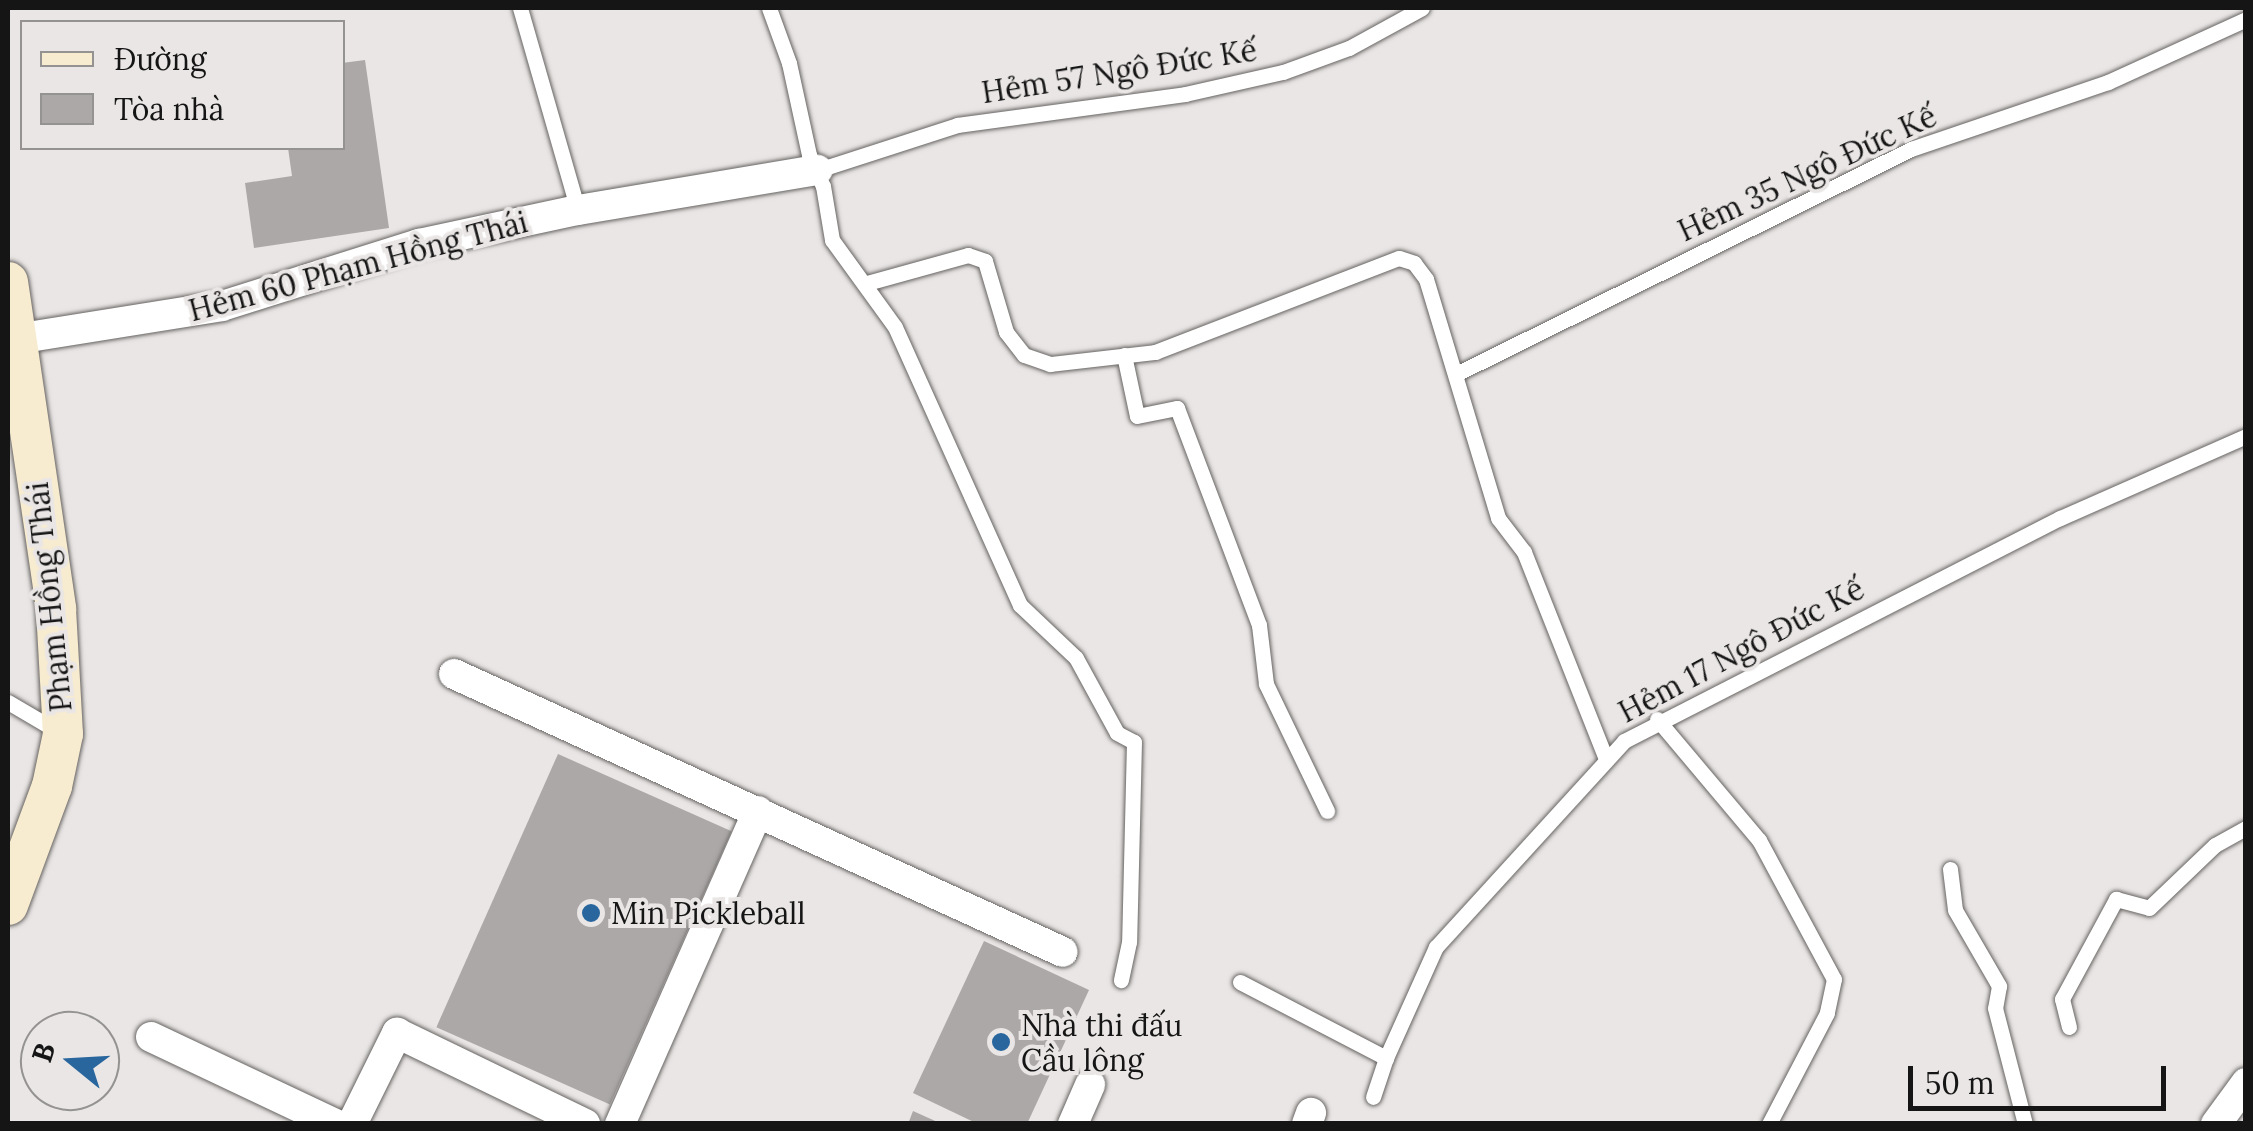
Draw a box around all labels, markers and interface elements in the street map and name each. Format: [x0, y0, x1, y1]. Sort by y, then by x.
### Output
legend [20, 20, 345, 150]
street label: Hẻm 57 Ngô Đức Kế [979, 31, 1259, 111]
text: Đường [114, 40, 207, 78]
text: Tòa nhà [114, 90, 224, 128]
street label: Hẻm 35 Ngô Đức Kế [1672, 97, 1942, 249]
street label: Hẻm 60 Phạm Hồng Thái [185, 203, 531, 329]
street label: Phạm Hồng Thái [19, 480, 79, 714]
street label: Hẻm 17 Ngô Đức Kế [1612, 570, 1870, 730]
place label: Min Pickleball [611, 895, 805, 931]
marker: Min Pickleball [580, 902, 602, 924]
place label: Nhà thi đấu Cầu lông [1021, 1007, 1182, 1078]
north arrow [20, 1011, 120, 1111]
marker: Nhà thi đấu Cầu lông [990, 1031, 1012, 1053]
text: B [23, 1038, 63, 1067]
scale bar [1913, 1046, 2170, 1108]
text: 50 m [1925, 1064, 1995, 1102]

